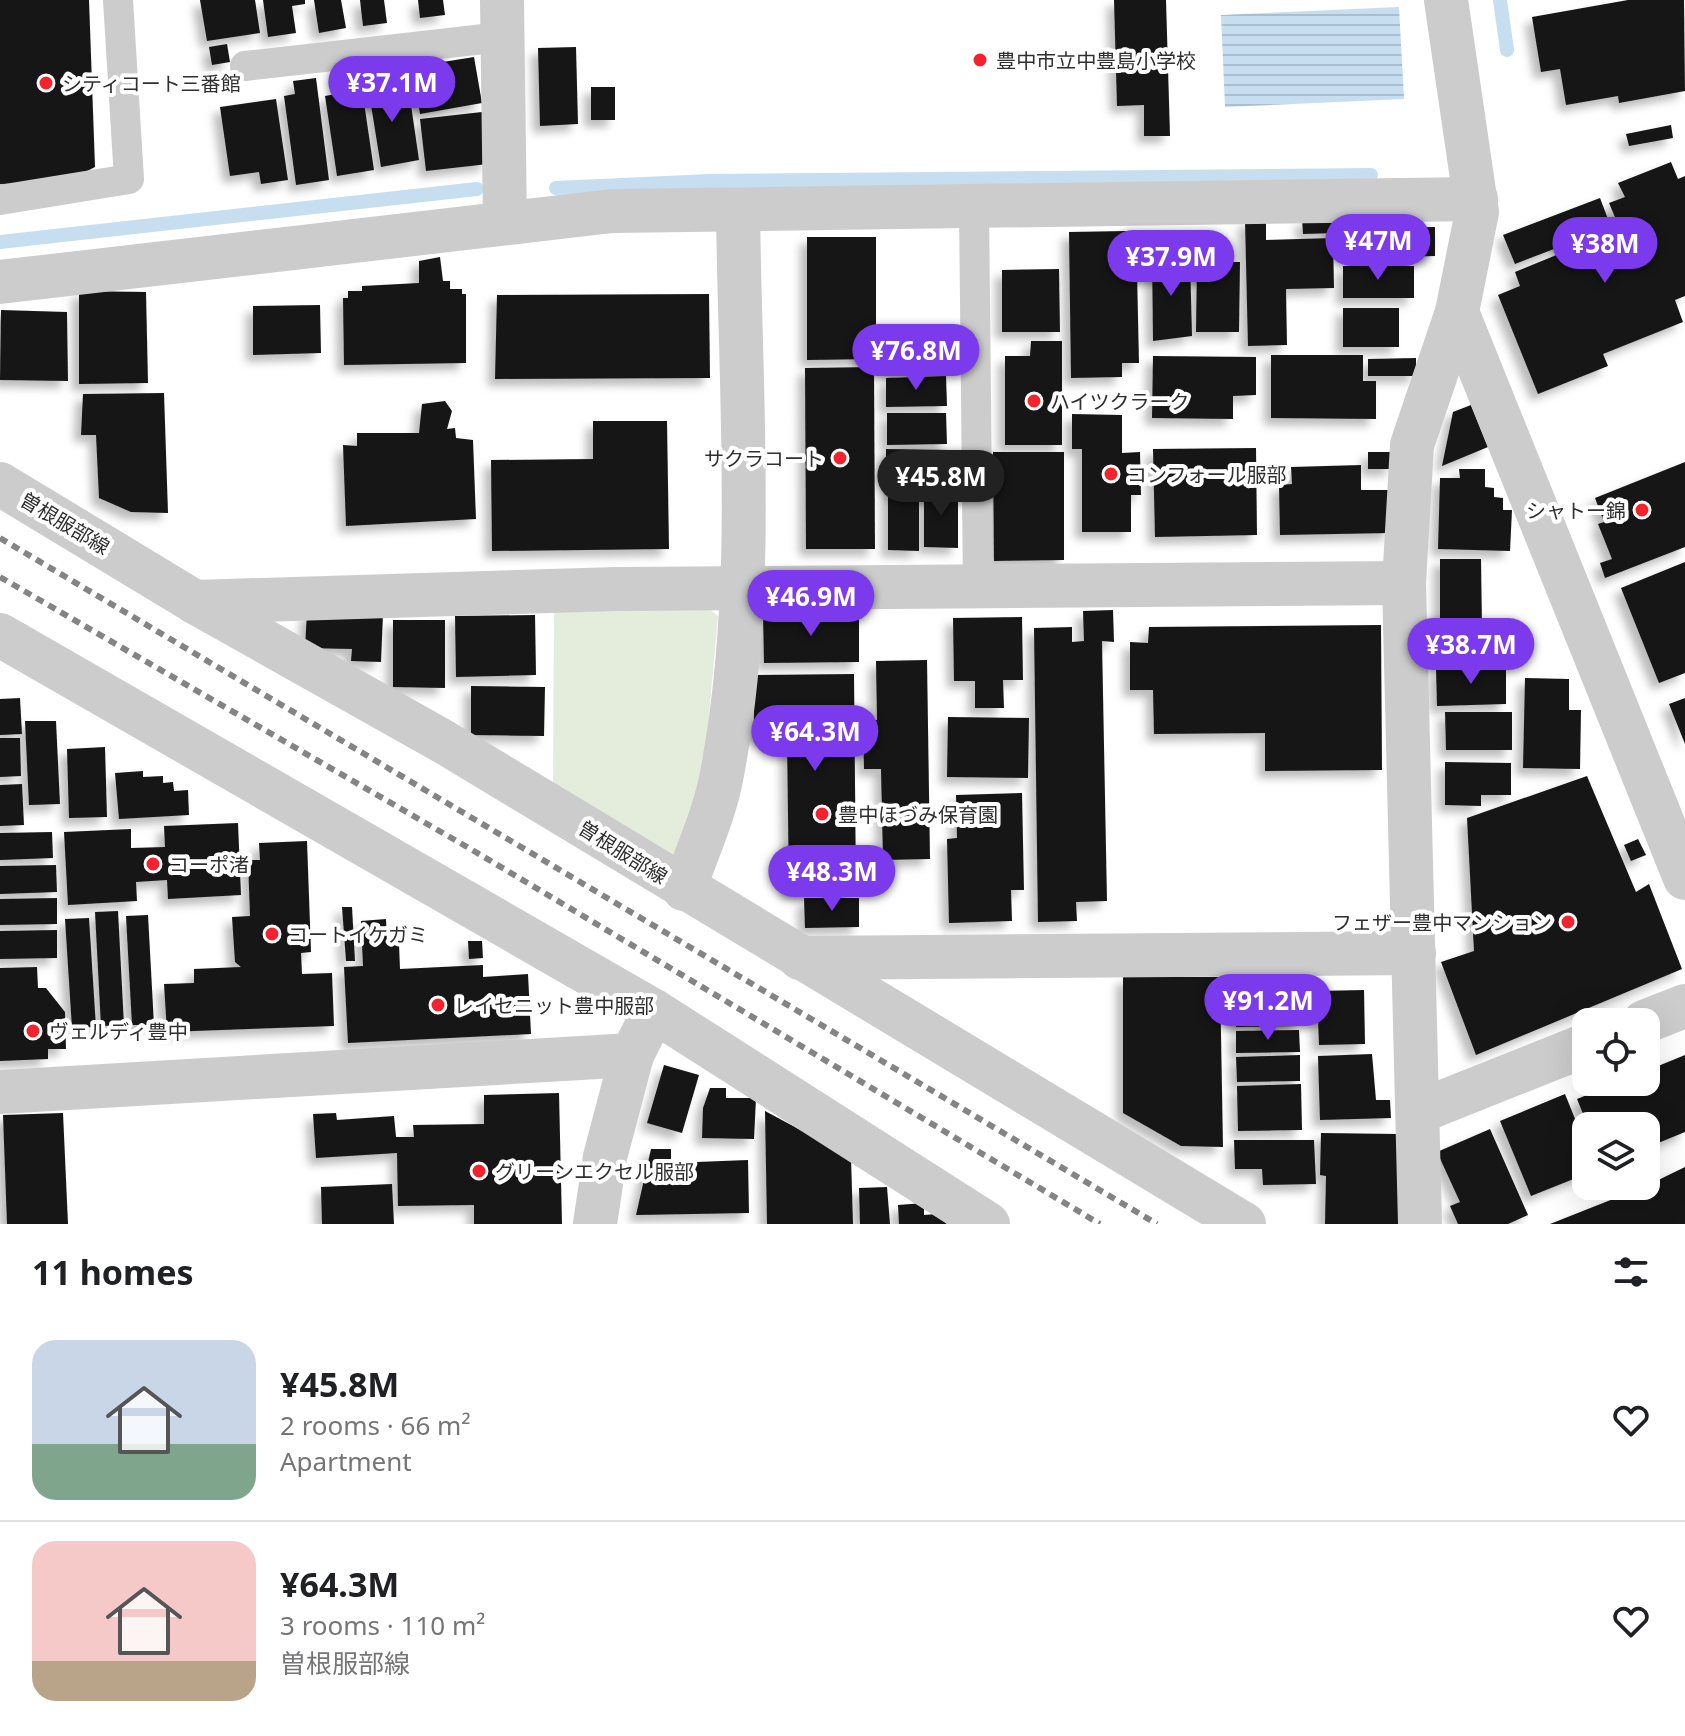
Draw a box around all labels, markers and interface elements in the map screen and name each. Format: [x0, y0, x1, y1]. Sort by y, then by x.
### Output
place label: 豊中市立中豊島小学校 [996, 47, 1196, 74]
marker: 豊中市立中豊島小学校 [971, 51, 989, 69]
pin: ¥37.1M [327, 56, 457, 124]
text: ¥37.1M [346, 64, 438, 100]
place label: シティコート三番館 [62, 70, 241, 97]
marker: シティコート三番館 [37, 74, 55, 92]
pin: ¥47M [1331, 214, 1425, 282]
pin: ¥38M [1558, 217, 1652, 285]
text: ¥47M [1343, 222, 1413, 258]
text: ¥38M [1570, 225, 1640, 261]
pin: ¥37.9M [1106, 230, 1236, 298]
text: ¥37.9M [1125, 238, 1217, 274]
pin: ¥76.8M [851, 324, 981, 392]
text: ¥76.8M [870, 332, 962, 368]
place label: ハイツクラーク [1050, 388, 1190, 415]
marker: ハイツクラーク [1025, 392, 1043, 410]
place label: サクラコート [704, 445, 824, 472]
marker: サクラコート [831, 449, 849, 467]
pin: ¥45.8M [876, 450, 1006, 518]
text: ¥45.8M [895, 458, 987, 494]
place label: コンフォール服部 [1127, 461, 1286, 488]
marker: コンフォール服部 [1102, 465, 1120, 483]
street label: 曽根服部線 [15, 486, 115, 560]
place label: シャトー錦 [1526, 497, 1626, 524]
marker: シャトー錦 [1633, 501, 1651, 519]
pin: ¥46.9M [746, 570, 876, 638]
text: ¥46.9M [765, 578, 857, 614]
pin: ¥38.7M [1406, 618, 1536, 686]
text: ¥38.7M [1425, 626, 1517, 662]
pin: ¥64.3M [750, 705, 880, 773]
text: ¥64.3M [769, 713, 861, 749]
place label: 豊中ほづみ保育園 [838, 801, 998, 828]
marker: 豊中ほづみ保育園 [813, 805, 831, 823]
street label: 曽根服部線 [573, 814, 673, 890]
pin: ¥48.3M [767, 845, 897, 913]
place label: コーポ渚 [169, 851, 249, 878]
text: ¥48.3M [786, 853, 878, 889]
marker: コーポ渚 [144, 855, 162, 873]
place label: フェザー豊中マンション [1332, 909, 1552, 936]
marker: フェザー豊中マンション [1559, 913, 1577, 931]
place label: コートイケガミ [288, 921, 428, 948]
marker: コートイケガミ [263, 925, 281, 943]
pin: ¥91.2M [1203, 974, 1333, 1042]
text: ¥91.2M [1222, 982, 1314, 1018]
place label: レイセニット豊中服部 [454, 992, 654, 1019]
marker: レイセニット豊中服部 [429, 996, 447, 1014]
map controls [1572, 1008, 1660, 1200]
button: locate [1572, 1008, 1660, 1096]
place label: ヴェルディ豊中 [49, 1018, 188, 1045]
marker: ヴェルディ豊中 [24, 1022, 42, 1040]
button: layers [1572, 1112, 1660, 1200]
place label: グリーンエクセル服部 [495, 1158, 694, 1185]
marker: グリーンエクセル服部 [470, 1162, 488, 1180]
text: 11 homes [32, 1249, 194, 1295]
icon: filters [1609, 1250, 1653, 1294]
text: ¥45.8M [280, 1361, 399, 1407]
icon: home [96, 1372, 192, 1468]
icon: heart [1609, 1398, 1653, 1442]
text: 2 rooms · 66 m² [280, 1407, 470, 1443]
text: Apartment [280, 1443, 412, 1479]
text: ¥64.3M [280, 1561, 399, 1607]
icon: home [96, 1573, 192, 1669]
icon: heart [1609, 1599, 1653, 1643]
text: 3 rooms · 110 m² [280, 1607, 485, 1643]
text: 曽根服部線 [280, 1645, 410, 1681]

